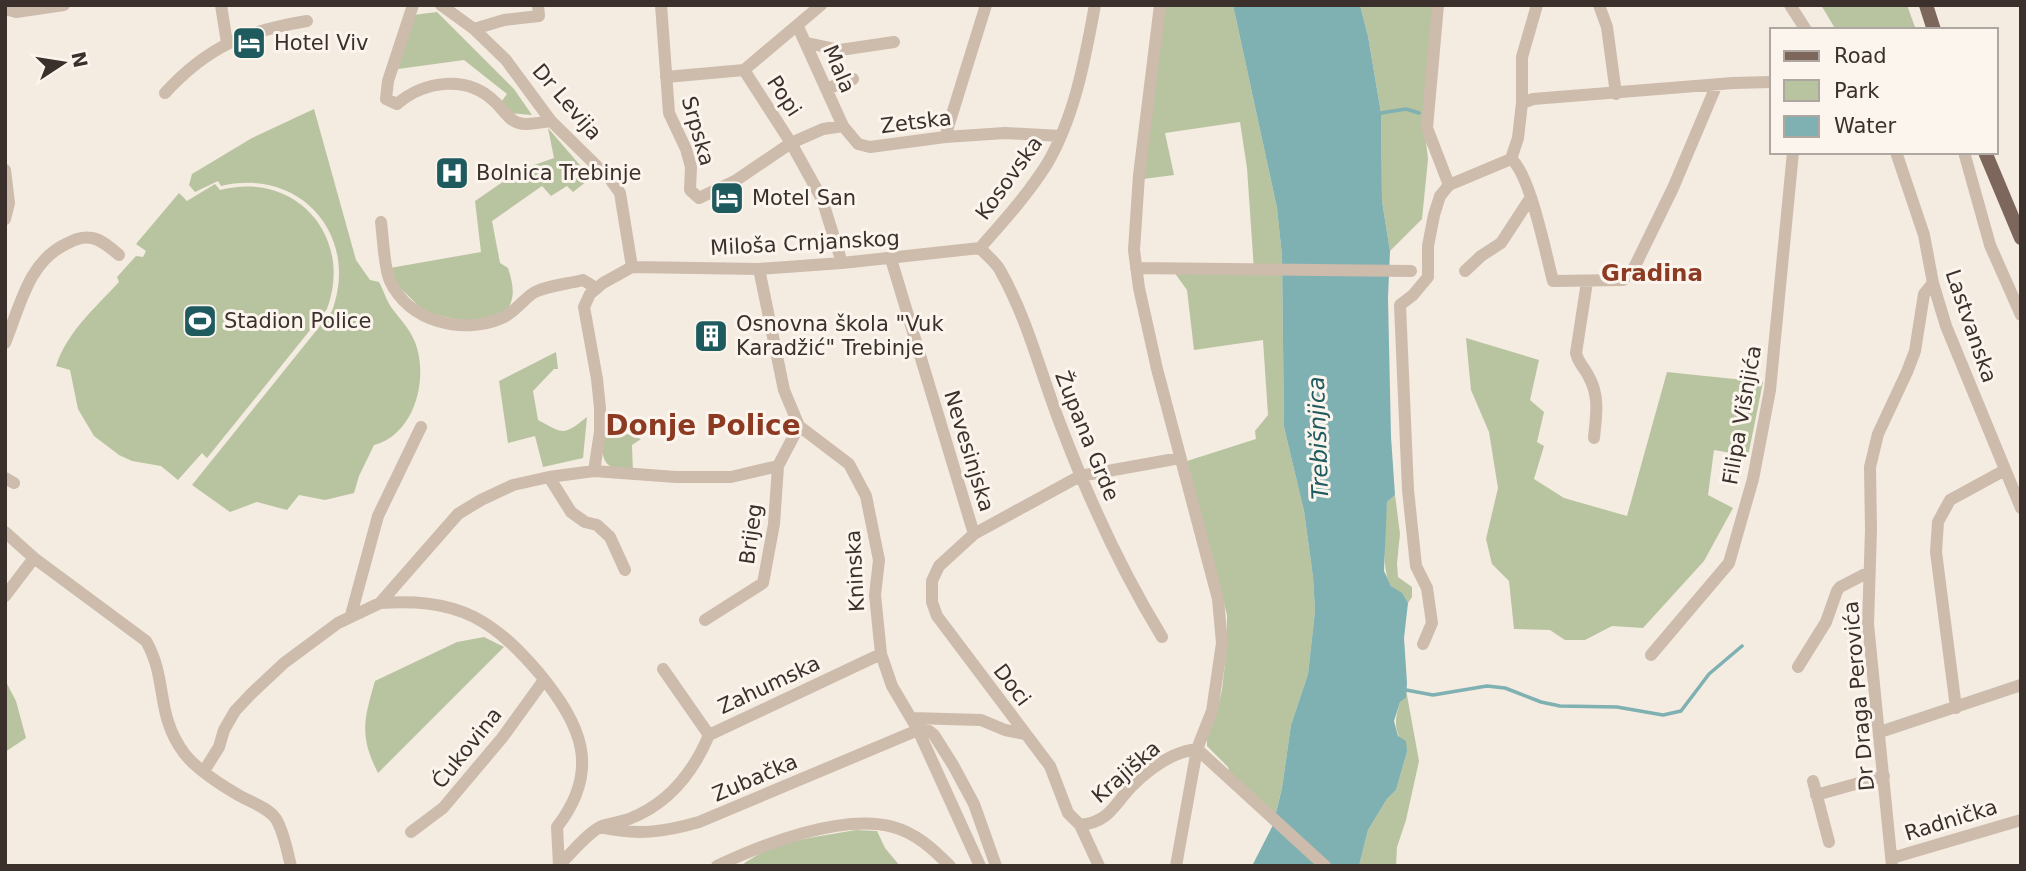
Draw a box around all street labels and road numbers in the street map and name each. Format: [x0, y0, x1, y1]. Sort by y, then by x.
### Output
street label: Mala [818, 41, 860, 97]
street label: Dr Levija [528, 59, 606, 145]
street label: Popi [762, 71, 806, 121]
street label: Srpska [677, 94, 719, 168]
street label: Zetska [879, 106, 953, 138]
street label: Kosovska [971, 132, 1047, 224]
street label: Miloša Crnjanskog [710, 226, 900, 260]
street label: Lastvanska [1940, 266, 2002, 386]
street label: Filipa Višnjića [1718, 343, 1766, 487]
street label: Župana Grde [1050, 367, 1125, 504]
street label: Nevesinjska [939, 387, 999, 515]
street label: Brijeg [735, 502, 767, 566]
street label: Kninska [841, 530, 869, 612]
street label: Dr Draga Perovića [1839, 600, 1879, 792]
street label: Zahumska [714, 651, 824, 719]
street label: Doci [988, 659, 1036, 711]
street label: Ćukovina [426, 702, 507, 793]
street label: Krajiška [1087, 736, 1165, 808]
street label: Zubačka [709, 749, 801, 807]
street label: Radnička [1902, 795, 2000, 845]

